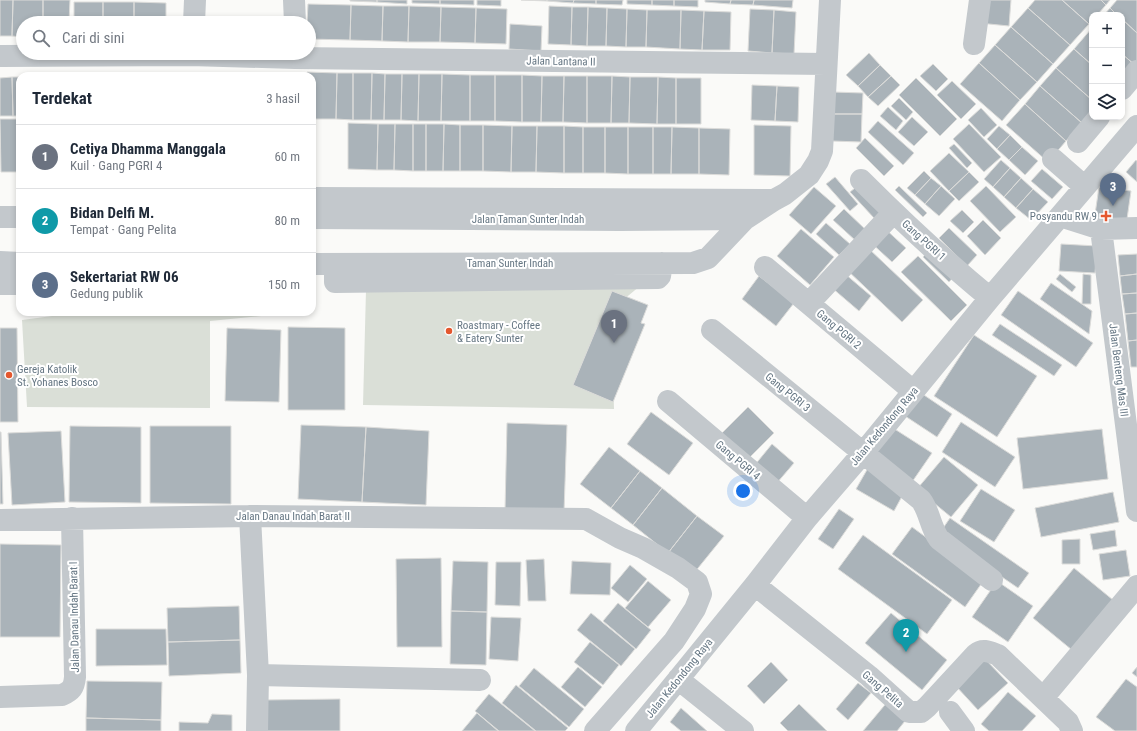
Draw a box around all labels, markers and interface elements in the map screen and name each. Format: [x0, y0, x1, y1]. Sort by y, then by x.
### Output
map controls [1089, 12, 1125, 120]
button: + [1089, 12, 1125, 48]
search box [16, 16, 316, 60]
icon: search [30, 27, 52, 49]
text: Cari di sini [62, 29, 124, 47]
button: − [1089, 48, 1125, 84]
street label: Jalan Lantana II [526, 54, 596, 69]
button: layers [1089, 84, 1125, 120]
text: Terdekat [32, 88, 92, 108]
text: 3 hasil [266, 91, 300, 106]
text: Cetiya Dhamma Manggala [70, 140, 226, 158]
text: 1 [42, 149, 48, 164]
text: 60 m [274, 149, 300, 164]
text: Kuil · Gang PGRI 4 [70, 158, 162, 173]
pin: 3 [1100, 173, 1126, 206]
text: Bidan Delfi M. [70, 204, 154, 222]
place label: Posyandu RW 9 [1030, 210, 1097, 223]
marker: Posyandu RW 9 [1100, 210, 1112, 222]
text: 2 [42, 213, 48, 228]
text: 80 m [274, 213, 300, 228]
street label: Jalan Taman Sunter Indah [472, 213, 584, 226]
street label: Gang PGRI 1 [899, 217, 948, 263]
text: Tempat · Gang Pelita [70, 222, 177, 237]
street label: Taman Sunter Indah [467, 257, 553, 270]
text: Sekertariat RW 06 [70, 268, 179, 286]
text: 3 [42, 277, 48, 292]
text: 150 m [268, 277, 300, 292]
text: Gedung publik [70, 286, 143, 301]
street label: Gang PGRI 2 [814, 307, 864, 352]
pin: 1 [601, 310, 627, 343]
place label: Roastmary - Coffee & Eatery Sunter [457, 319, 540, 345]
street label: Jalan Benteng Mas III [1106, 323, 1131, 417]
marker: Roastmary - Coffee & Eatery Sunter [444, 326, 454, 336]
place label: Gereja Katolik St. Yohanes Bosco [17, 363, 99, 389]
marker: Gereja Katolik St. Yohanes Bosco [4, 370, 14, 380]
street label: Gang PGRI 3 [763, 370, 813, 414]
street label: Jalan Kedondong Raya [848, 384, 921, 468]
street label: Gang PGRI 4 [713, 438, 763, 483]
your location [733, 481, 753, 501]
street label: Jalan Danau Indah Barat II [236, 510, 350, 523]
street label: Jalan Danau Indah Barat I [67, 561, 82, 673]
pin: 2 [893, 619, 919, 652]
street label: Jalan Kedondong Raya [643, 636, 715, 721]
street label: Gang Pelita [860, 668, 906, 711]

